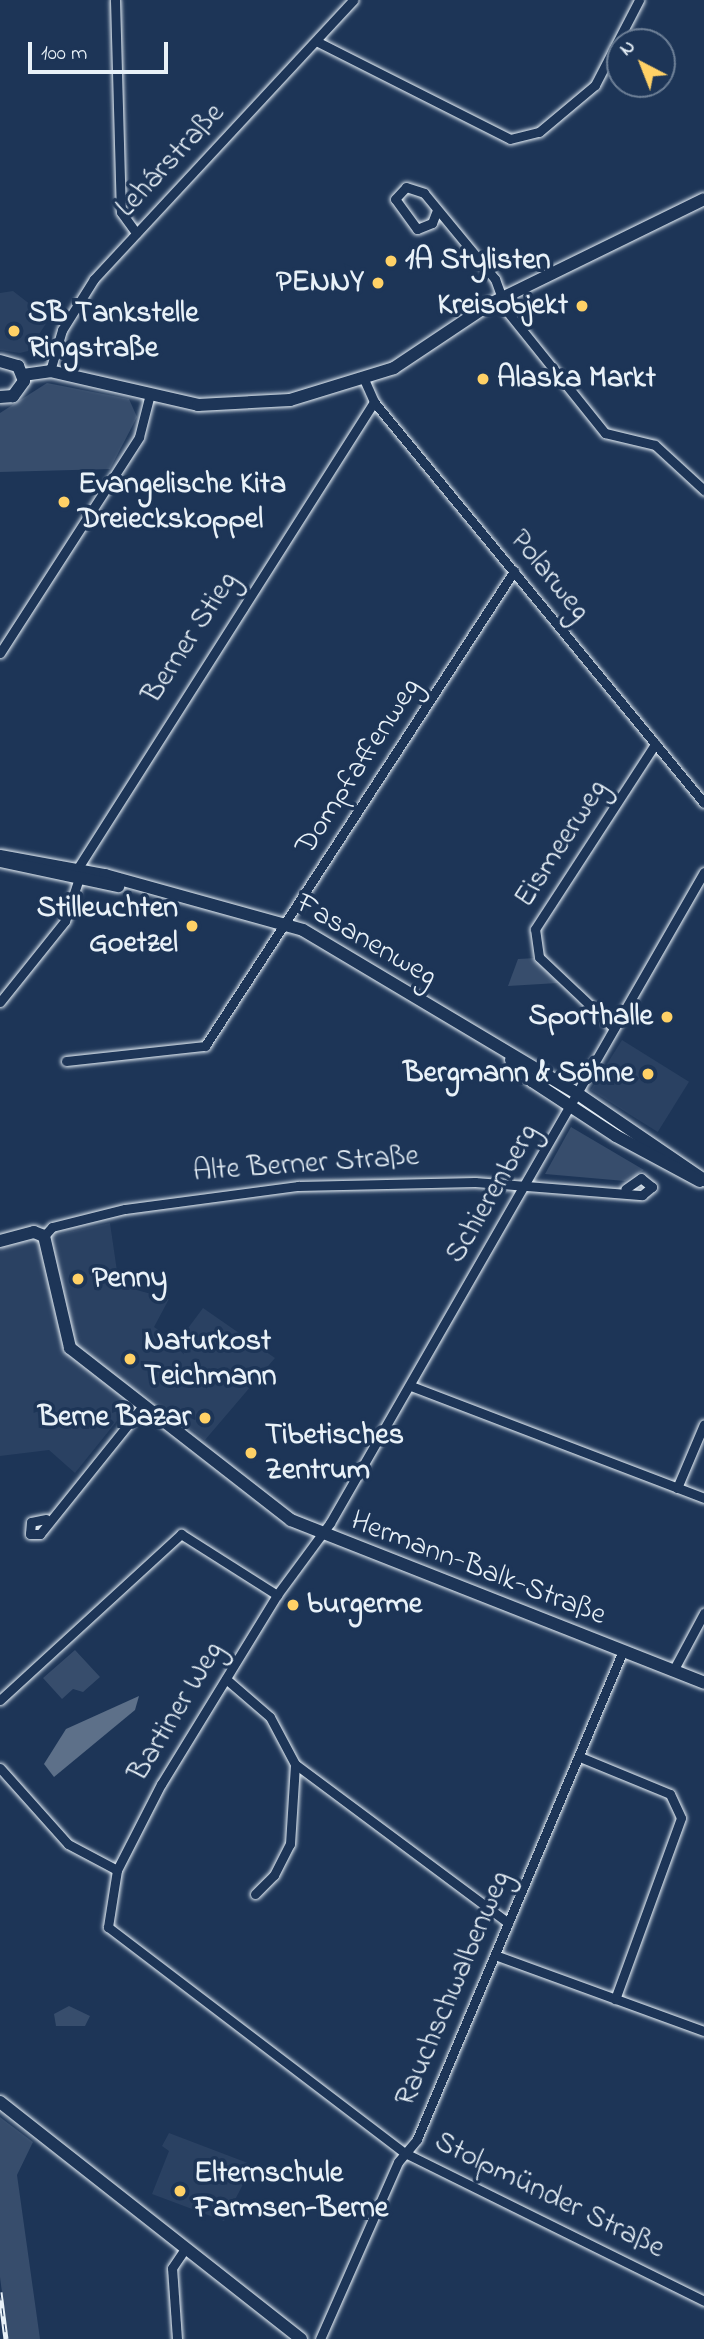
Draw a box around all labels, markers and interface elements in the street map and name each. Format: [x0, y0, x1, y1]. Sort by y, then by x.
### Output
scale bar [32, 28, 172, 72]
north arrow [606, 28, 676, 98]
text: N [614, 34, 642, 63]
text: 100 m [41, 39, 87, 69]
street label: Lehárstraße [109, 96, 233, 226]
place label: 1A Stylisten [405, 243, 551, 279]
marker: 1A Stylisten [383, 253, 399, 269]
place label: PENNY [276, 265, 364, 301]
marker: PENNY [370, 275, 386, 291]
place label: Kreisobjekt [437, 288, 568, 324]
place label: SB Tankstelle Ringstraße [28, 296, 199, 366]
marker: Kreisobjekt [574, 298, 590, 314]
marker: SB Tankstelle Ringstraße [6, 323, 22, 339]
place label: Alaska Markt [497, 361, 656, 397]
marker: Alaska Markt [475, 371, 491, 387]
place label: Evangelische Kita Dreieckskoppel [78, 467, 286, 538]
marker: Evangelische Kita Dreieckskoppel [56, 494, 72, 510]
street label: Polarweg [501, 523, 597, 629]
street label: Berner Stieg [135, 565, 247, 711]
street label: Dompfaffenweg [288, 672, 430, 862]
street label: Eismeerweg [507, 773, 617, 915]
street label: Fasanenweg [289, 886, 443, 996]
place label: Stilleuchten Goetzel [37, 891, 178, 962]
marker: Stilleuchten Goetzel [184, 918, 200, 934]
place label: Sporthalle [528, 999, 653, 1035]
marker: Sporthalle [659, 1009, 675, 1025]
place label: Bergmann & Söhne [403, 1056, 634, 1092]
marker: Bergmann & Söhne [640, 1066, 656, 1082]
street label: Schierenberg [439, 1118, 547, 1270]
street label: Alte Berner Straße [192, 1139, 420, 1191]
place label: Penny [92, 1261, 167, 1297]
marker: Penny [70, 1271, 86, 1287]
place label: Naturkost Teichmann [144, 1324, 277, 1394]
marker: Naturkost Teichmann [122, 1351, 138, 1367]
place label: Berne Bazar [38, 1400, 191, 1436]
marker: Berne Bazar [197, 1410, 213, 1426]
place label: Tibetisches Zentrum [265, 1418, 404, 1488]
marker: Tibetisches Zentrum [243, 1445, 259, 1461]
street label: Hermann-Balk-Straße [345, 1504, 611, 1634]
place label: burgerme [307, 1587, 422, 1623]
marker: burgerme [285, 1597, 301, 1613]
street label: Bartiner Weg [121, 1636, 233, 1788]
street label: Rauchschwalbenweg [388, 1866, 520, 2112]
street label: Stolpmünder Straße [428, 2125, 670, 2267]
place label: Elternschule Farmsen-Berne [194, 2156, 388, 2226]
marker: Elternschule Farmsen-Berne [172, 2183, 188, 2199]

